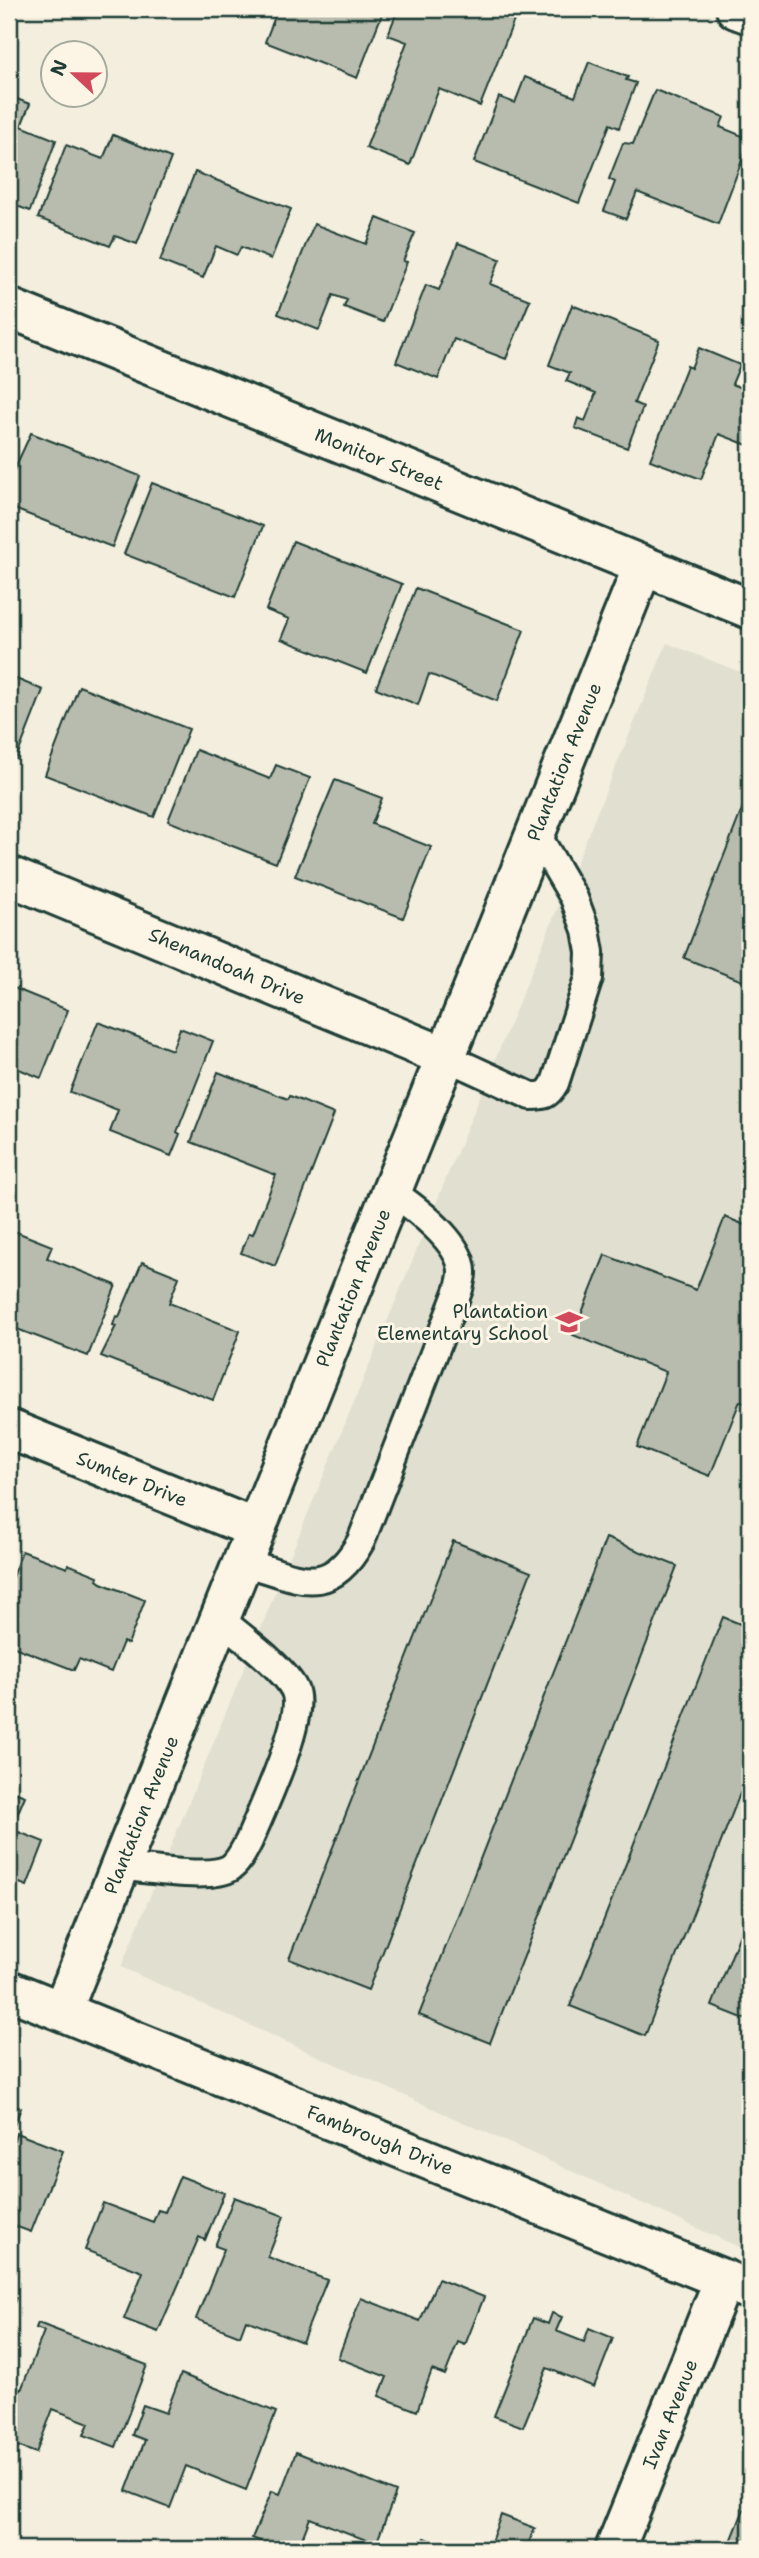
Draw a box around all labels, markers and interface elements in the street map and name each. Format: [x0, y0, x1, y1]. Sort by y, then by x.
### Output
north arrow [38, 38, 108, 108]
text: N [44, 56, 73, 79]
street label: Monitor Street [311, 422, 447, 496]
street label: Plantation Avenue [521, 679, 607, 845]
street label: Shenandoah Drive [145, 922, 309, 1010]
street label: Plantation Avenue [310, 1205, 396, 1371]
place label: Plantation Elementary School [377, 1299, 548, 1346]
school or university icon: Plantation Elementary School [554, 1307, 584, 1337]
street label: Sumter Drive [73, 1445, 191, 1513]
street label: Plantation Avenue [98, 1732, 184, 1898]
street label: Fambrough Drive [303, 2099, 457, 2181]
street label: Ivan Avenue [637, 2355, 703, 2473]

